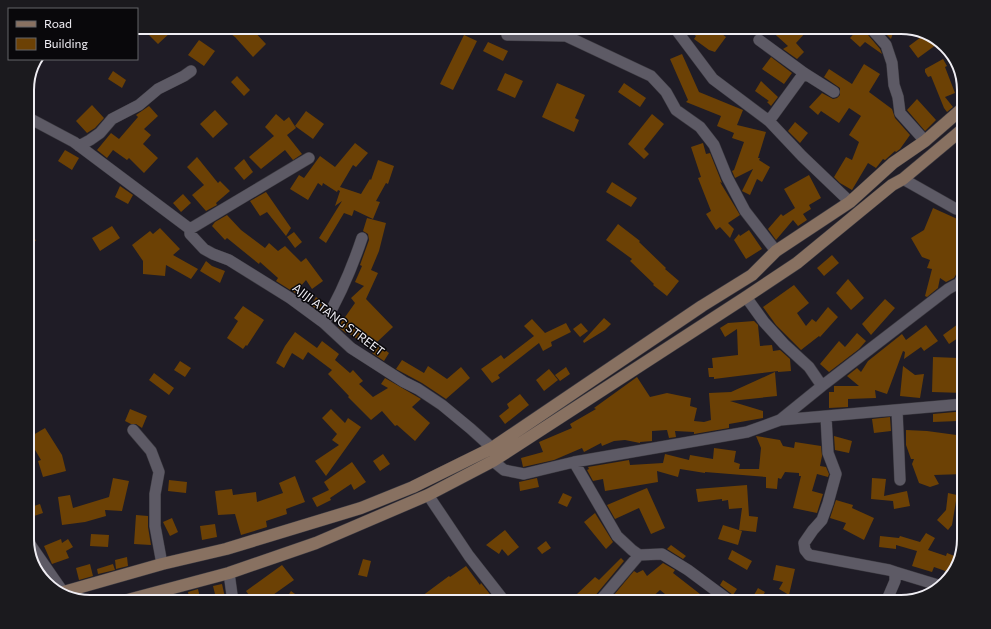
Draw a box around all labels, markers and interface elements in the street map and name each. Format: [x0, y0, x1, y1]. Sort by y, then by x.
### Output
legend [8, 8, 138, 60]
text: Road [44, 16, 72, 30]
text: Building [44, 36, 88, 50]
street label: AJIJI ATANG STREET [290, 280, 388, 359]

